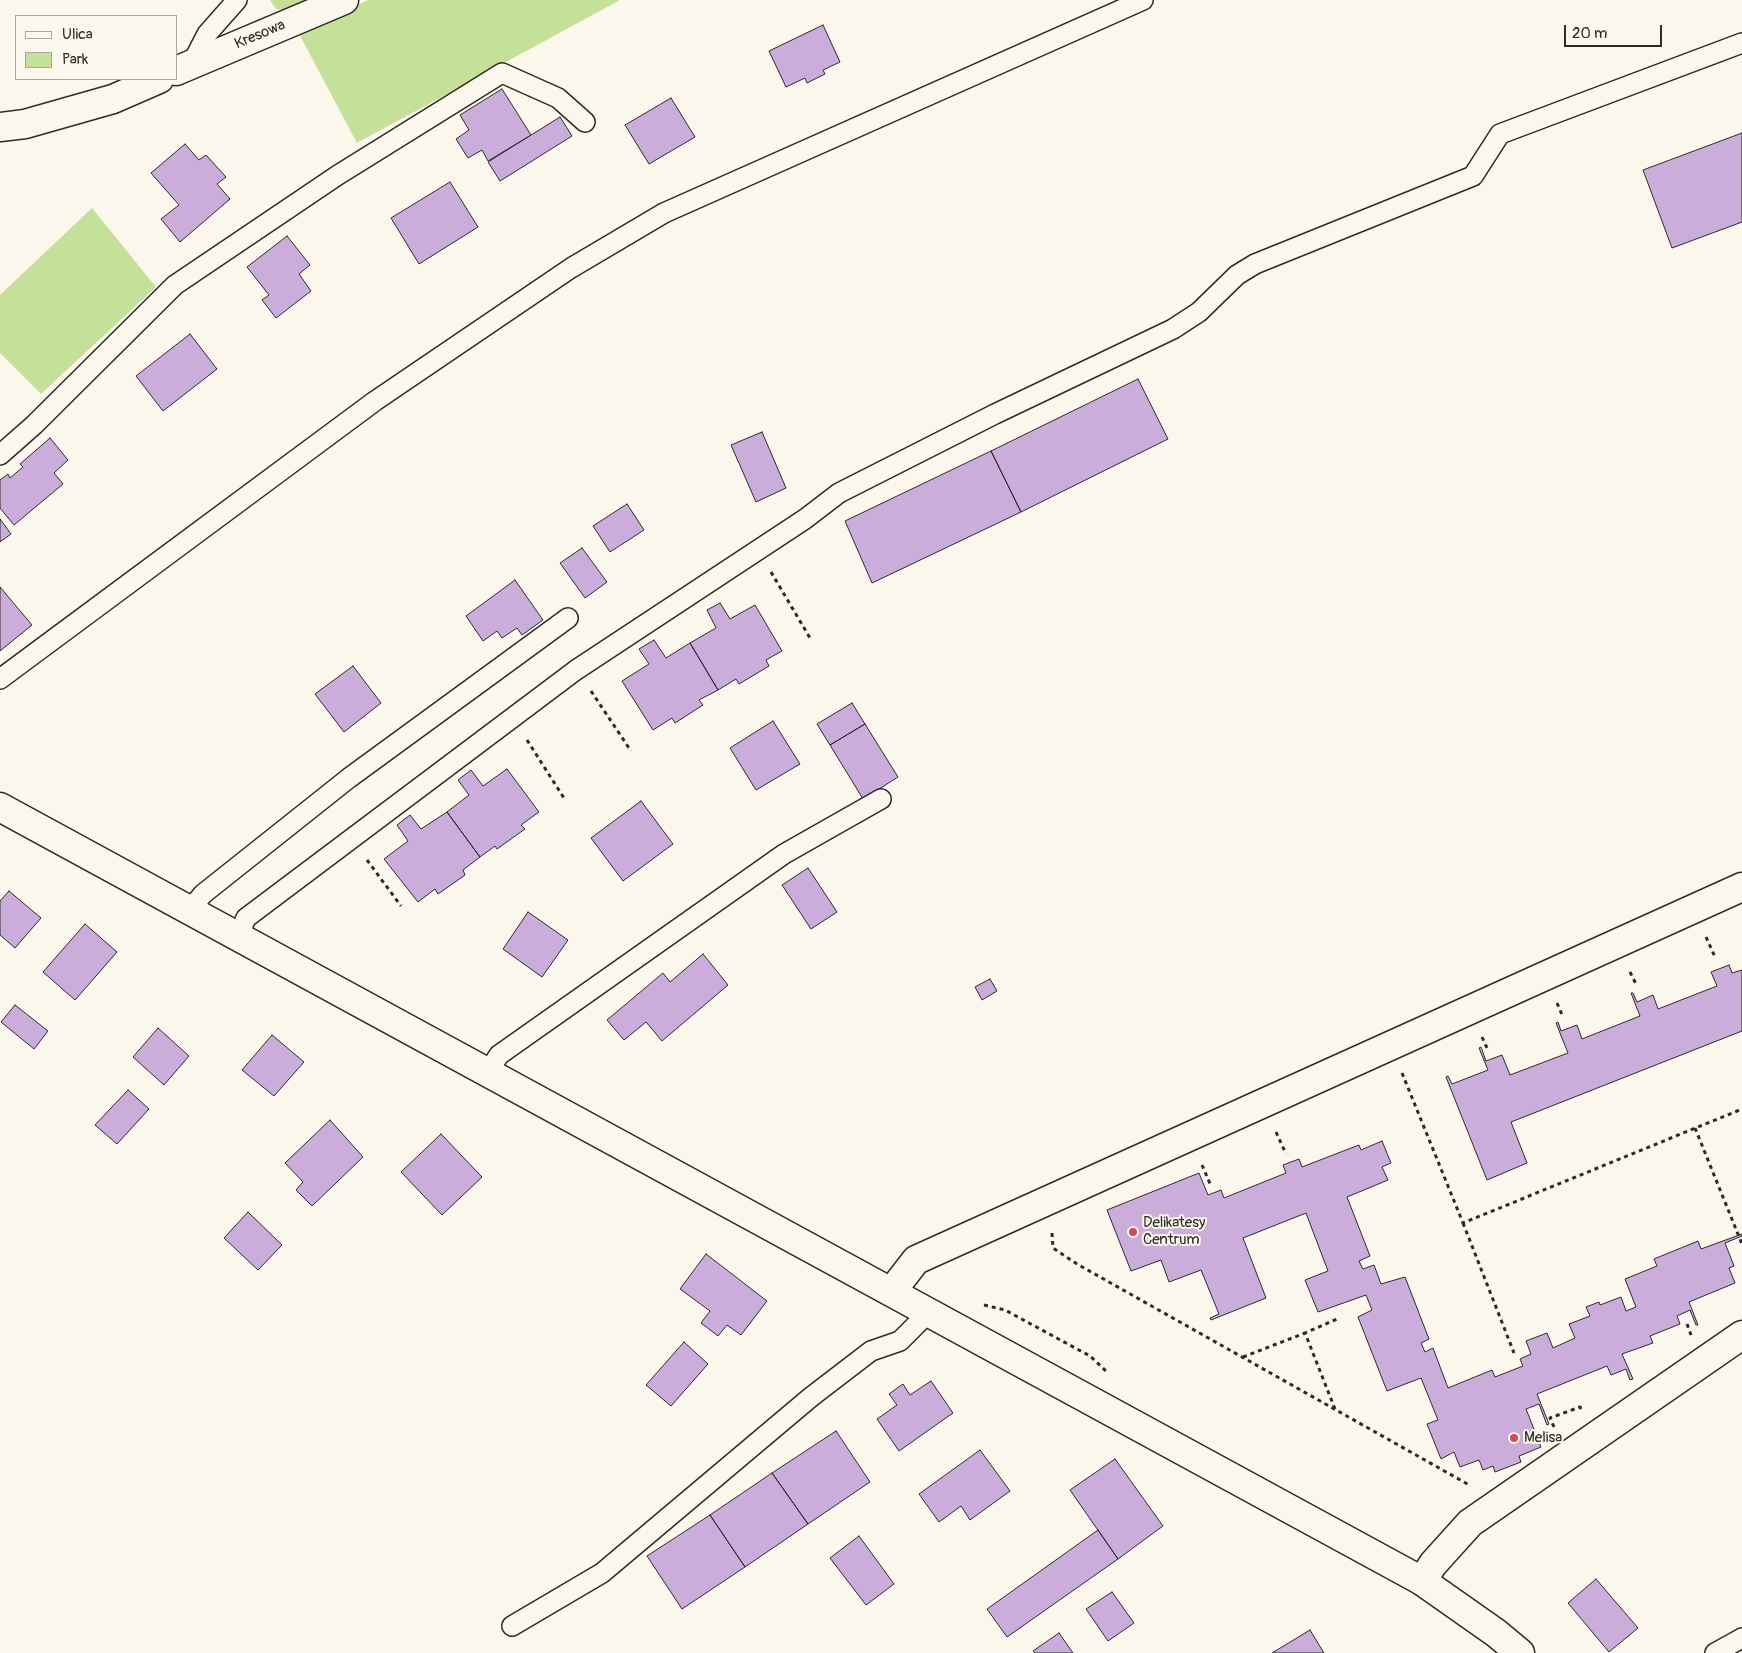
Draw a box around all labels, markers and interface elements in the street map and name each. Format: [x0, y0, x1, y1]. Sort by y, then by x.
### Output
legend [15, 15, 178, 80]
scale bar [1567, 15, 1664, 47]
street label: Kresowa [232, 16, 288, 54]
text: 20 m [1572, 24, 1607, 43]
text: Ulica [62, 25, 93, 44]
text: Park [62, 50, 88, 69]
place label: Delikatesy Centrum [1143, 1214, 1205, 1249]
marker: Delikatesy Centrum [1127, 1226, 1139, 1238]
place label: Melisa [1524, 1429, 1562, 1447]
marker: Melisa [1508, 1432, 1520, 1444]

